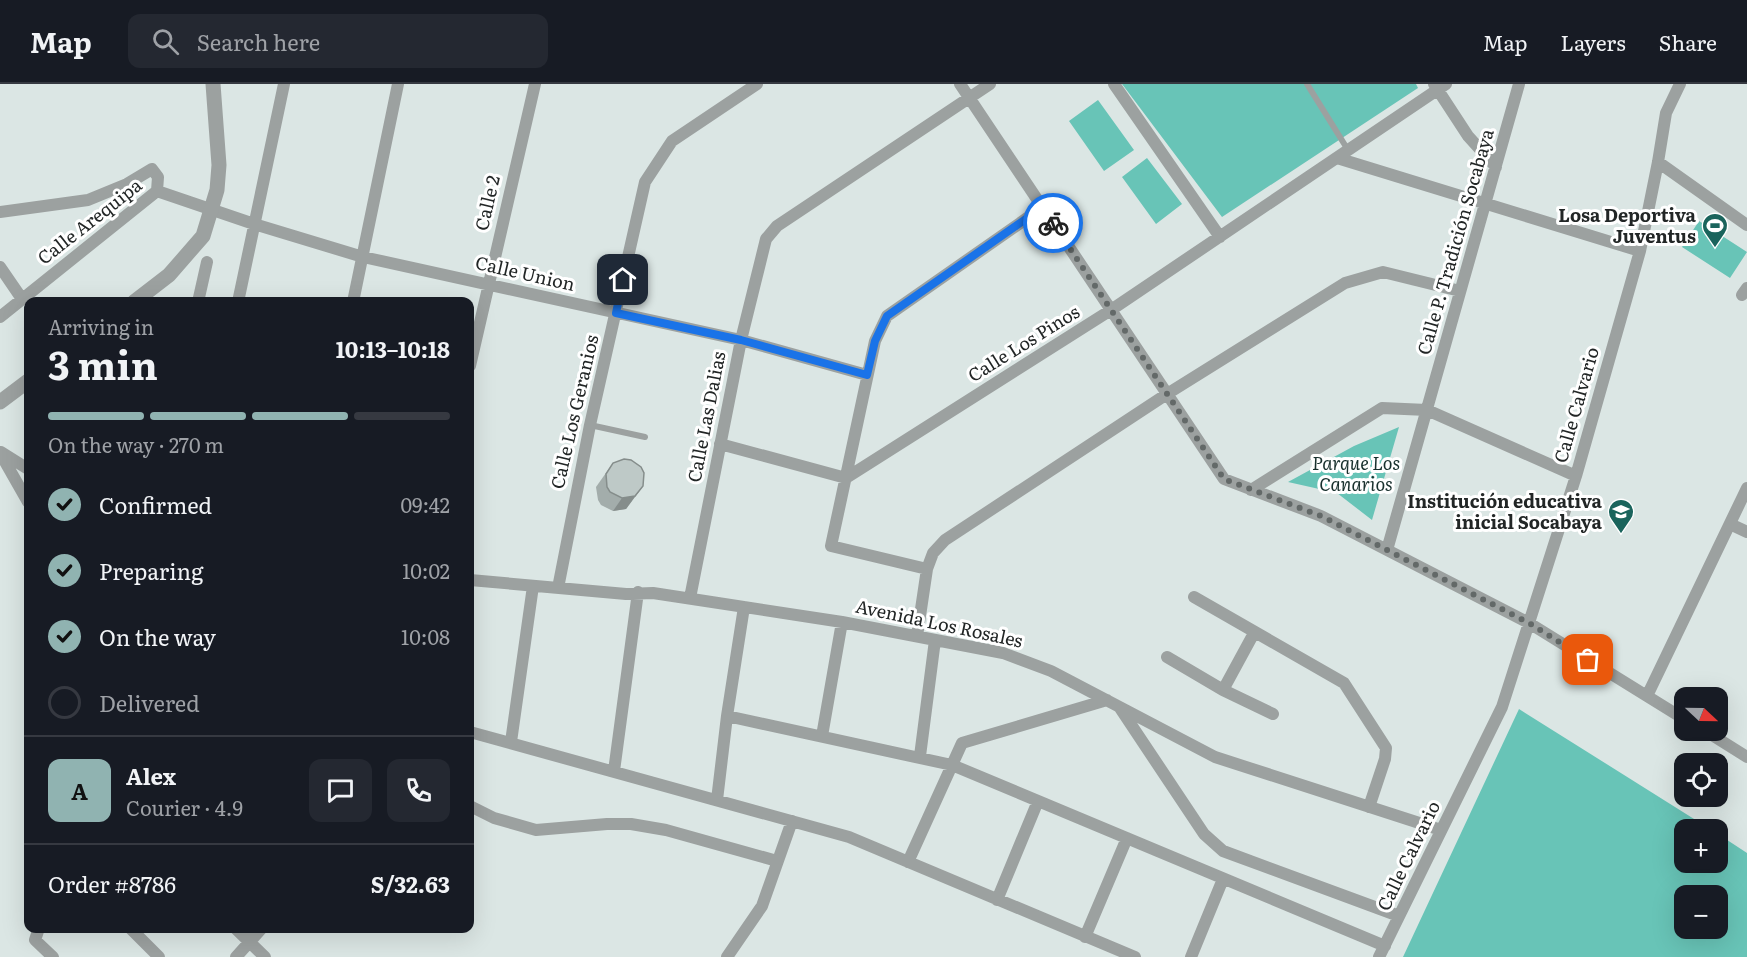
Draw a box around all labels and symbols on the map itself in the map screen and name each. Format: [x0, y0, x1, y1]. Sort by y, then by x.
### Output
street label: Calle P. Tradición Socabaya [1409, 125, 1500, 358]
street label: Calle Arequipa [31, 171, 147, 270]
street label: Calle 2 [467, 172, 506, 233]
courier [1023, 193, 1083, 253]
place label: Losa Deportiva Juventus [1558, 201, 1697, 249]
sports icon: Losa Deportiva Juventus [1700, 211, 1730, 249]
street label: Calle Union [473, 248, 578, 297]
pin [597, 254, 648, 305]
street label: Calle Los Pinos [962, 298, 1084, 388]
street label: Calle Los Geranios [543, 332, 604, 491]
street label: Calle Calvario [1546, 343, 1605, 466]
street label: Calle Las Dalias [680, 349, 731, 484]
park label: Parque Los Canarios [1312, 449, 1400, 497]
place label: Institución educativa inicial Socabaya [1407, 487, 1603, 535]
school or university icon: Institución educativa inicial Socabaya [1606, 497, 1636, 535]
street label: Avenida Los Rosales [853, 592, 1025, 653]
pin [1562, 634, 1613, 685]
north arrow [1674, 687, 1728, 741]
street label: Calle Calvario [1369, 796, 1446, 915]

